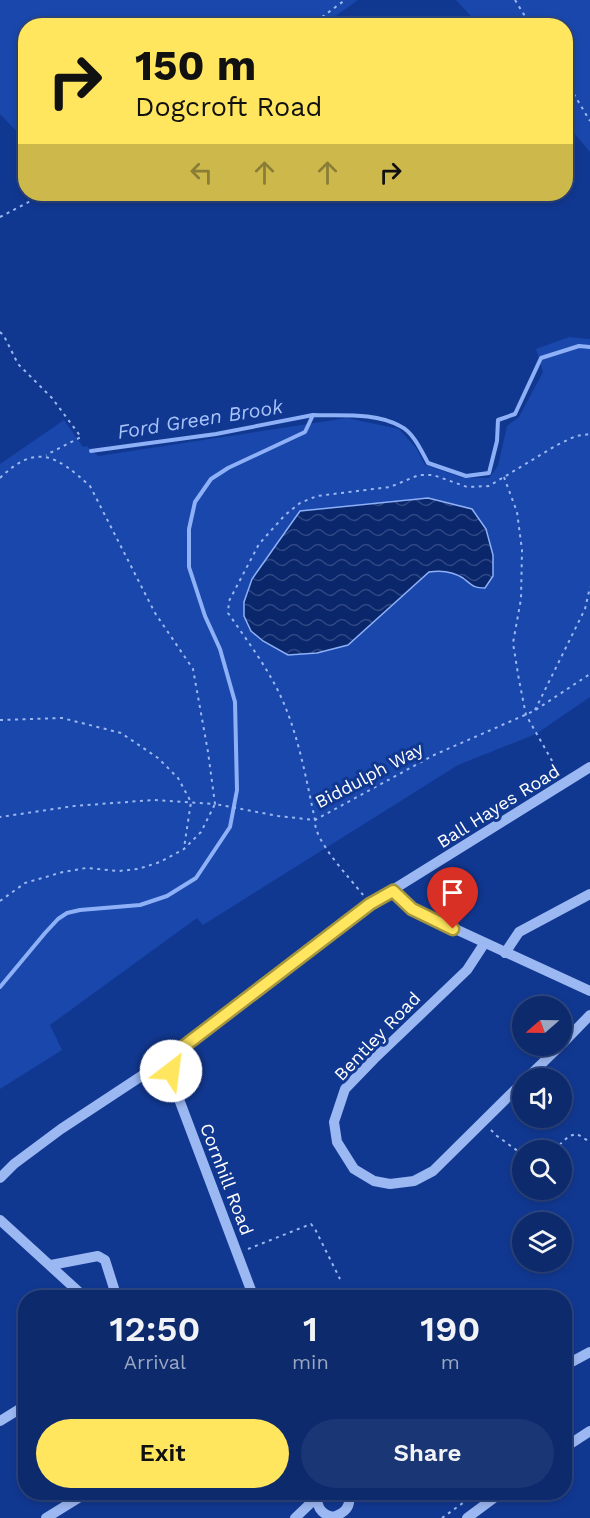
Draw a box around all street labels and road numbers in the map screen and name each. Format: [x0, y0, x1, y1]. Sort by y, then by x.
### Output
street label: Biddulph Way [311, 737, 427, 812]
street label: Ball Hayes Road [433, 760, 563, 852]
street label: Bentley Road [329, 987, 425, 1085]
street label: Cornhill Road [196, 1120, 258, 1238]

